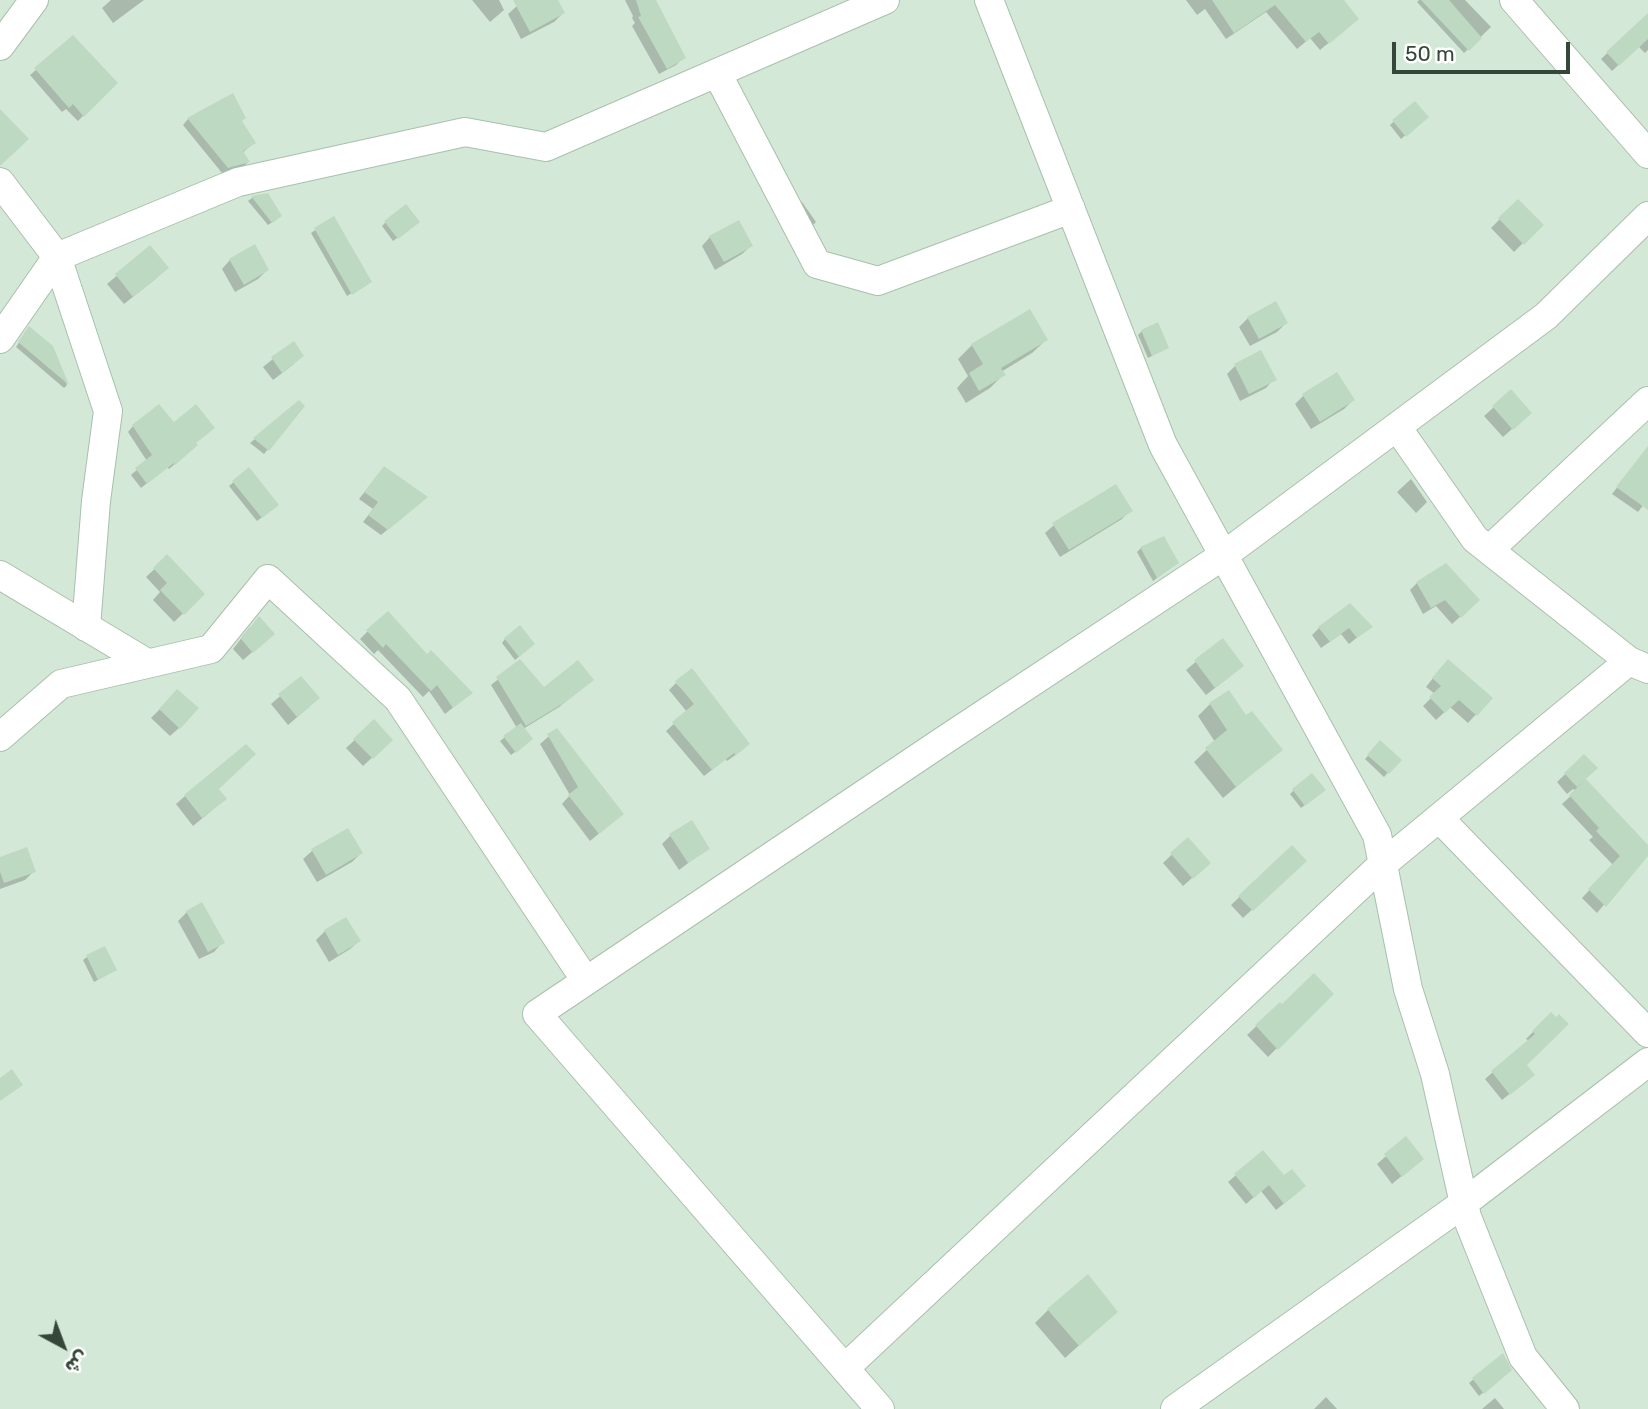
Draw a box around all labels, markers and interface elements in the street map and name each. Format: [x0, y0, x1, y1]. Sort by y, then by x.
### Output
scale bar [1396, 28, 1574, 72]
text: 50 m [1405, 41, 1455, 66]
north arrow [28, 1311, 98, 1381]
text: ش [60, 1346, 94, 1379]

